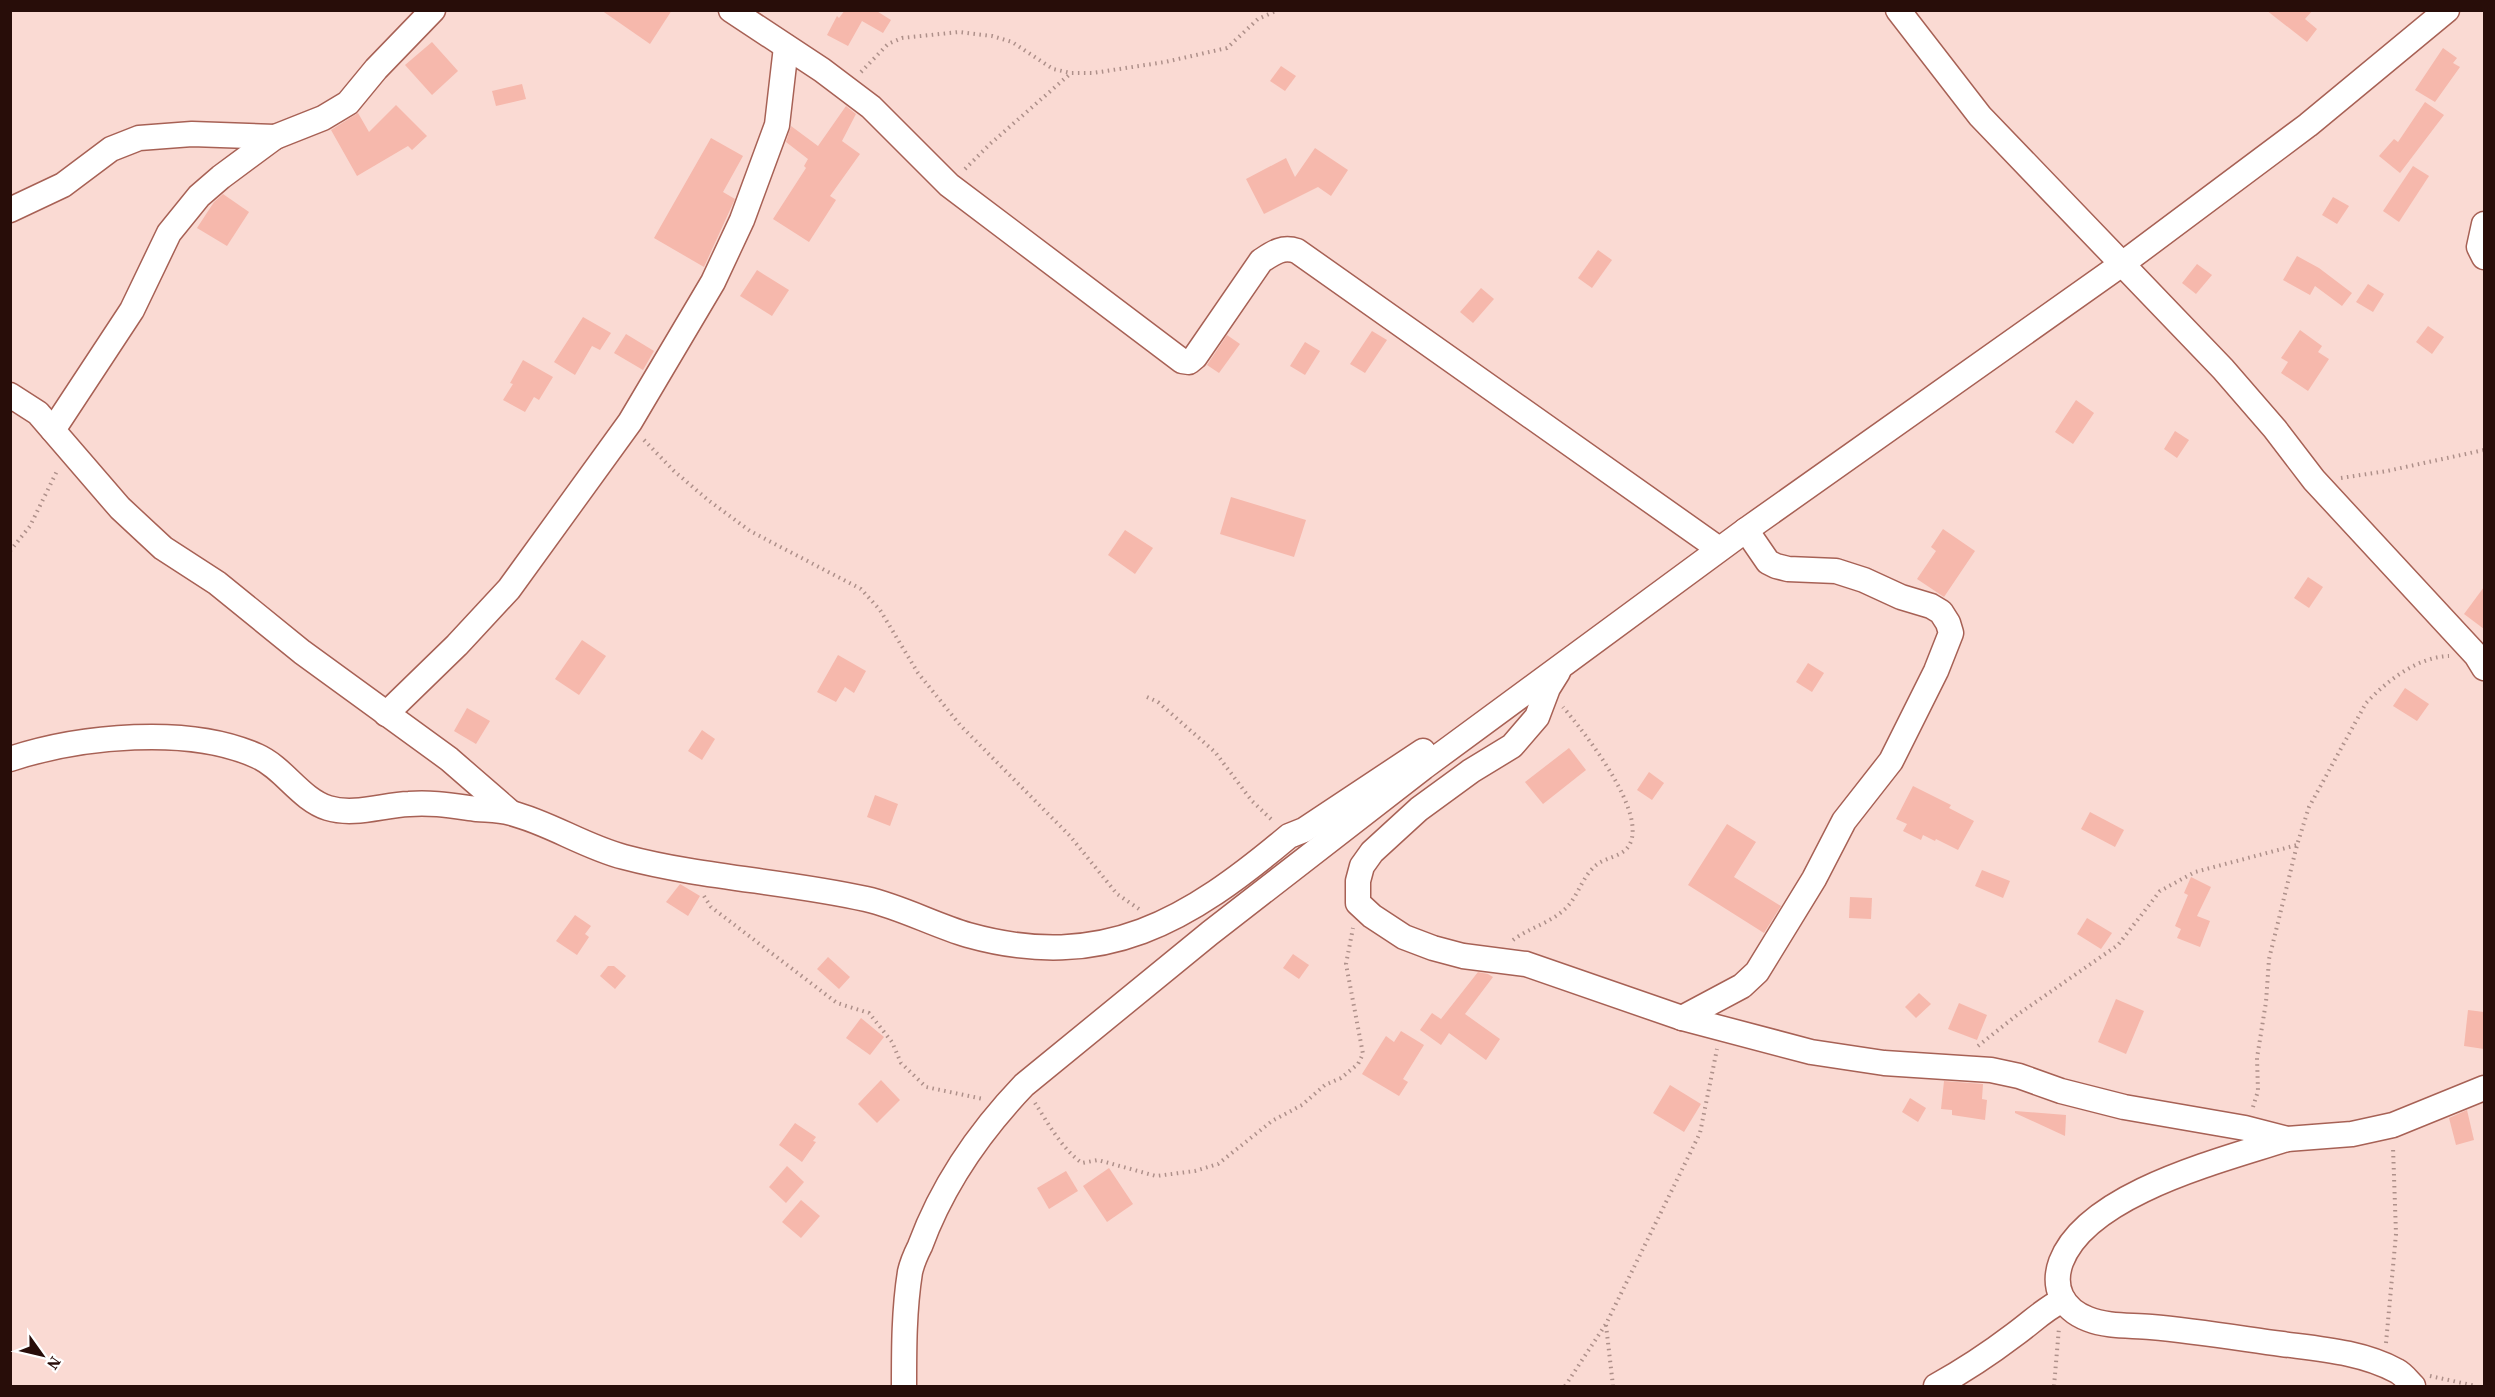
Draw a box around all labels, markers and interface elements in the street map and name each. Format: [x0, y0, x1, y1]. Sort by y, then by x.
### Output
north arrow [12, 1325, 72, 1385]
text: N [42, 1352, 67, 1375]

